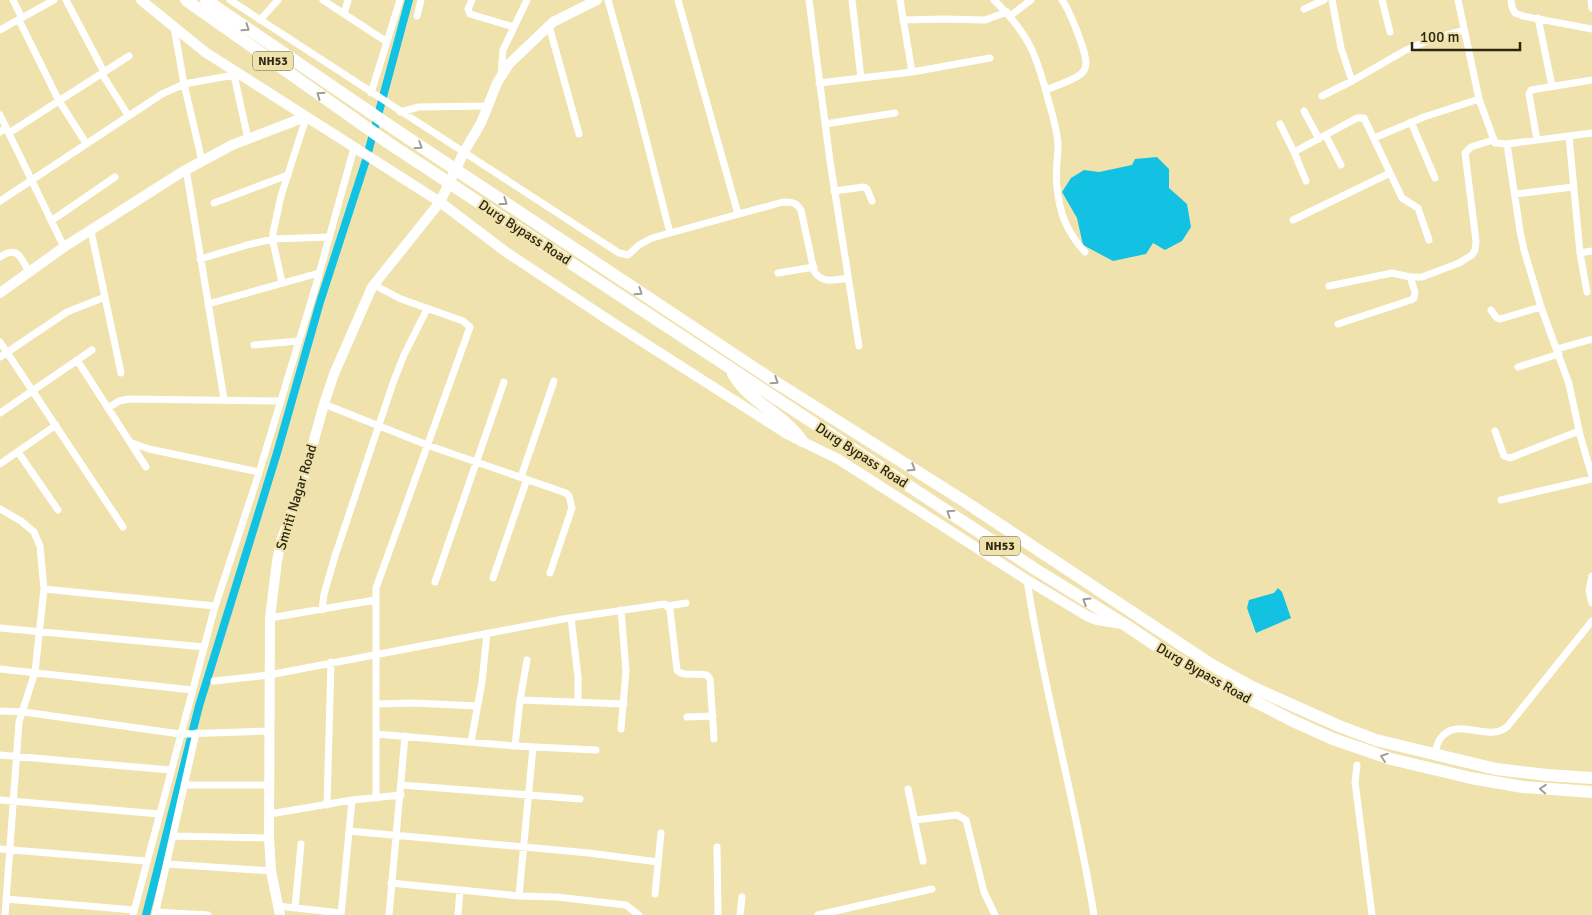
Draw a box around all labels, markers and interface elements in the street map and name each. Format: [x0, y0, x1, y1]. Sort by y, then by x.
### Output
scale bar [1412, 20, 1520, 52]
one-way arrow [241, 22, 250, 31]
text: 100 m [1420, 28, 1460, 46]
road number: NH53 [253, 51, 293, 70]
one-way arrow [316, 92, 326, 101]
one-way arrow [414, 139, 423, 149]
street label: Durg Bypass Road [475, 196, 574, 269]
one-way arrow [498, 196, 508, 205]
one-way arrow [634, 286, 643, 295]
one-way arrow [770, 375, 779, 385]
street label: Durg Bypass Road [812, 419, 911, 492]
street label: Smriti Nagar Road [272, 442, 321, 552]
one-way arrow [907, 462, 916, 471]
one-way arrow [946, 509, 955, 519]
road number: NH53 [980, 536, 1020, 556]
one-way arrow [1083, 597, 1092, 607]
street label: Durg Bypass Road [1153, 639, 1254, 708]
one-way arrow [1381, 753, 1389, 763]
one-way arrow [1539, 783, 1547, 794]

